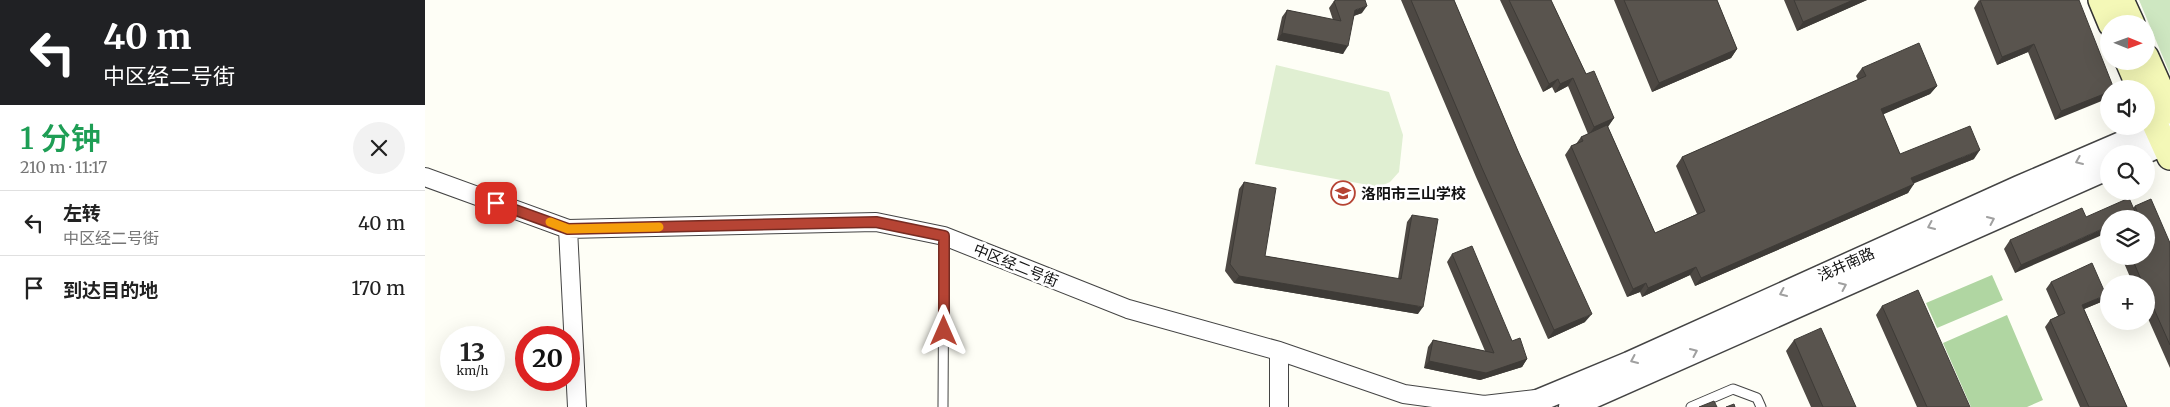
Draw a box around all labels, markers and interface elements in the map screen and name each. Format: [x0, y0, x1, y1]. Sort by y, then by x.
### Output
text: 40 m [103, 15, 191, 59]
north arrow [2100, 15, 2155, 70]
map controls [2100, 15, 2155, 330]
icon: left [20, 20, 85, 85]
text: 中区经二号街 [103, 62, 235, 90]
button: sound [2100, 80, 2155, 135]
text: 1 分钟 [20, 119, 101, 157]
button: close [353, 122, 405, 174]
button: search [2100, 145, 2155, 200]
one-way arrow [2076, 155, 2084, 165]
text: 210 m · 11:17 [20, 157, 107, 177]
school or university icon: 洛阳市三山学校 [1330, 180, 1356, 206]
pin [475, 182, 517, 224]
place label: 洛阳市三山学校 [1361, 184, 1466, 203]
icon: arrive [482, 189, 510, 217]
text: 左转 [63, 201, 101, 225]
icon: left [20, 209, 48, 237]
button: layers [2100, 210, 2155, 265]
text: 40 m [358, 211, 405, 235]
one-way arrow [1986, 216, 1995, 227]
one-way arrow [1927, 220, 1936, 231]
text: 中区经二号街 [63, 228, 159, 248]
street label: 中区经二号街 [971, 239, 1061, 291]
street label: 浅井南路 [1815, 243, 1877, 285]
icon: arrive [20, 274, 48, 302]
button: + [2100, 275, 2155, 330]
text: 170 m [352, 276, 405, 300]
text: 到达目的地 [63, 278, 158, 302]
one-way arrow [1838, 282, 1847, 292]
one-way arrow [1779, 287, 1788, 298]
position arrow [917, 304, 969, 356]
speed limit sign: 20 [515, 326, 580, 391]
text: 13 [460, 336, 485, 368]
one-way arrow [1689, 347, 1698, 358]
one-way arrow [1630, 353, 1639, 364]
text: km/h [457, 363, 488, 378]

